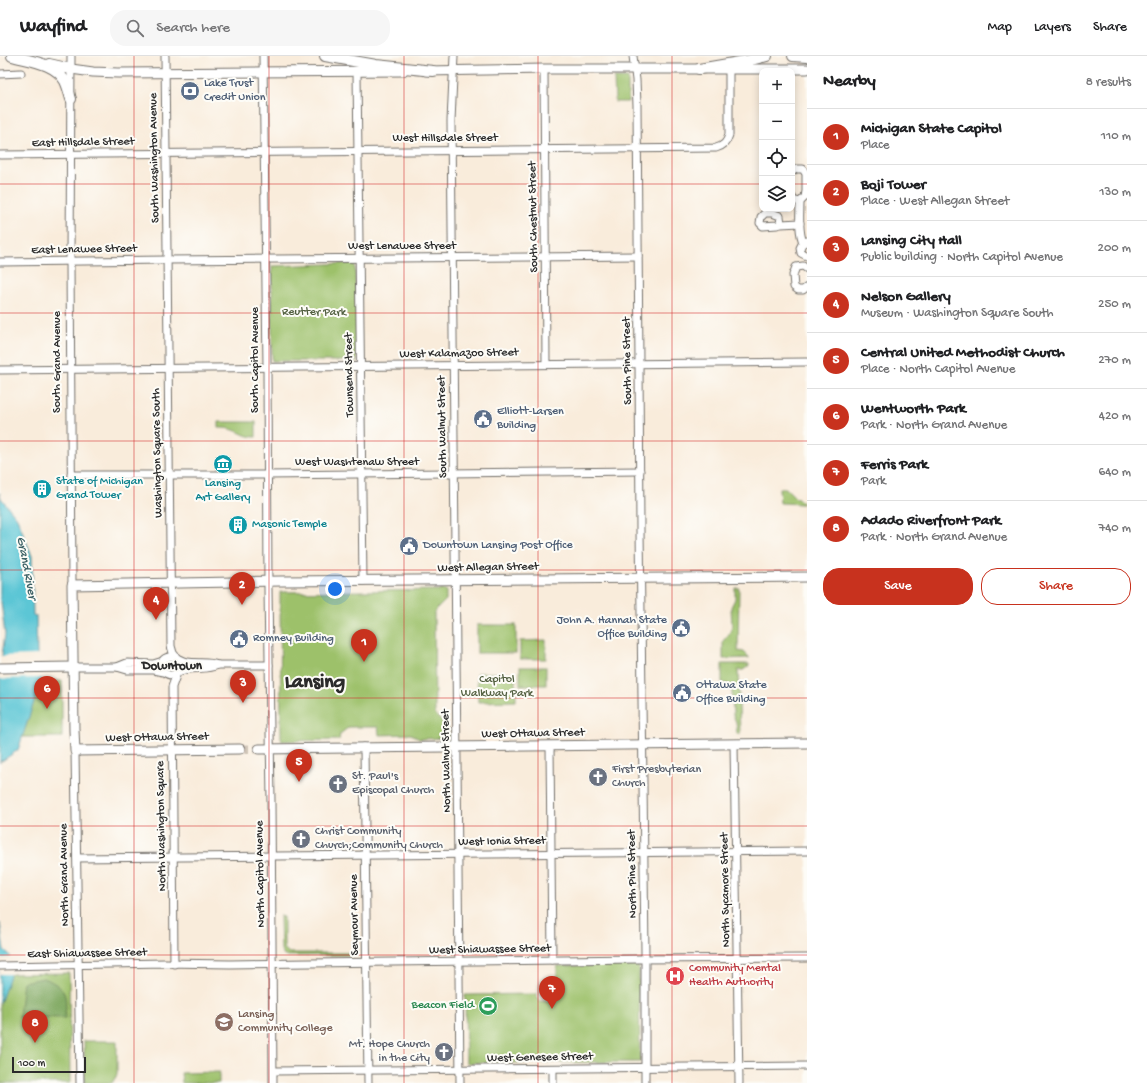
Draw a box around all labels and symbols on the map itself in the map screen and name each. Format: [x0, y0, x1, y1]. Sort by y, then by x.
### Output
place label: Lake Trust Credit Union [204, 77, 266, 105]
bank icon: Lake Trust Credit Union [179, 80, 201, 102]
street label: South Washington Avenue [147, 92, 163, 223]
street label: West Hillsdale Street [392, 132, 499, 146]
street label: East Hillsdale Street [31, 135, 136, 151]
street label: South Chestnut Street [526, 160, 542, 273]
street label: West Lenawee Street [348, 240, 457, 254]
street label: East Lenawee Street [31, 242, 138, 258]
street label: South Capitol Avenue [249, 306, 263, 413]
park label: Reutter Park [282, 306, 348, 320]
street label: South Grand Avenue [51, 310, 65, 413]
street label: South Pine Street [620, 316, 636, 405]
street label: Townsend Street [342, 332, 358, 418]
street label: West Kalamazoo Street [399, 346, 520, 362]
street label: South Walnut Street [435, 375, 451, 478]
street label: Washington Square South [150, 388, 166, 518]
place label: Elliott-Larsen Building [496, 405, 564, 433]
public building icon: Elliott-Larsen Building [472, 408, 494, 430]
museum icon: Lansing Art Gallery [212, 453, 234, 475]
street label: West Washtenaw Street [295, 456, 420, 470]
place label: State of Michigan Grand Tower [56, 475, 143, 503]
place label: Lansing Art Gallery [196, 477, 251, 505]
building icon: State of Michigan Grand Tower [31, 478, 53, 500]
building icon: Masonic Temple [227, 514, 249, 536]
place label: Masonic Temple [252, 518, 328, 532]
water label: Grand River [13, 535, 40, 603]
public building icon: Downtown Lansing Post Office [398, 535, 420, 557]
place label: Downtown Lansing Post Office [422, 539, 573, 553]
street label: West Allegan Street [437, 560, 540, 576]
pin: 2 [229, 572, 255, 605]
your location [325, 579, 345, 599]
pin: 4 [143, 587, 169, 620]
place label: John A. Hannah State Office Building [557, 614, 668, 642]
public building icon: John A. Hannah State Office Building [670, 617, 692, 639]
public building icon: Romney Building [228, 628, 250, 650]
pin: 1 [351, 629, 377, 662]
place label: Romney Building [253, 632, 334, 646]
district label: Downtown [141, 659, 203, 674]
pin: 3 [230, 670, 256, 703]
district label: Lansing [285, 672, 345, 695]
park label: Capitol Walkway Park [461, 673, 535, 701]
pin: 6 [34, 676, 60, 709]
place label: Ottawa State Office Building [696, 679, 768, 707]
public building icon: Ottawa State Office Building [671, 682, 693, 704]
street label: North Walnut Street [439, 708, 455, 813]
street label: West Ottawa Street [481, 726, 586, 742]
street label: West Ottawa Street [105, 730, 210, 746]
pin: 5 [286, 749, 312, 782]
street label: North Washington Square [154, 760, 170, 891]
place label: First Presbyterian Church [611, 763, 701, 791]
church icon: First Presbyterian Church [587, 766, 609, 788]
place label: St. Paul's Episcopal Church [352, 770, 435, 798]
church icon: St. Paul's Episcopal Church [327, 773, 349, 795]
street label: North Capitol Avenue [253, 820, 269, 928]
street label: North Grand Avenue [57, 823, 73, 926]
place label: Christ Community Church;Community Church [315, 825, 443, 853]
church icon: Christ Community Church;Community Church [290, 828, 312, 850]
street label: North Pine Street [625, 829, 641, 918]
street label: North Sycamore Street [718, 831, 734, 947]
street label: West Ionia Street [458, 834, 547, 850]
street label: Seymour Avenue [347, 873, 363, 956]
street label: West Shiawassee Street [429, 942, 552, 958]
street label: East Shiawassee Street [27, 946, 148, 962]
place label: Community Mental Health Authority [689, 962, 781, 990]
hospital icon: Community Mental Health Authority [664, 965, 686, 987]
pin: 7 [539, 976, 565, 1009]
sports icon: Beacon Field [477, 995, 499, 1017]
place label: Beacon Field [411, 999, 475, 1013]
place label: Lansing Community College [238, 1008, 333, 1036]
pin: 8 [22, 1010, 48, 1043]
school or university icon: Lansing Community College [213, 1011, 235, 1033]
place label: Mt. Hope Church in the City [349, 1038, 431, 1066]
church icon: Mt. Hope Church in the City [433, 1041, 455, 1063]
street label: West Genesee Street [487, 1050, 594, 1066]
scale bar [12, 1055, 86, 1074]

